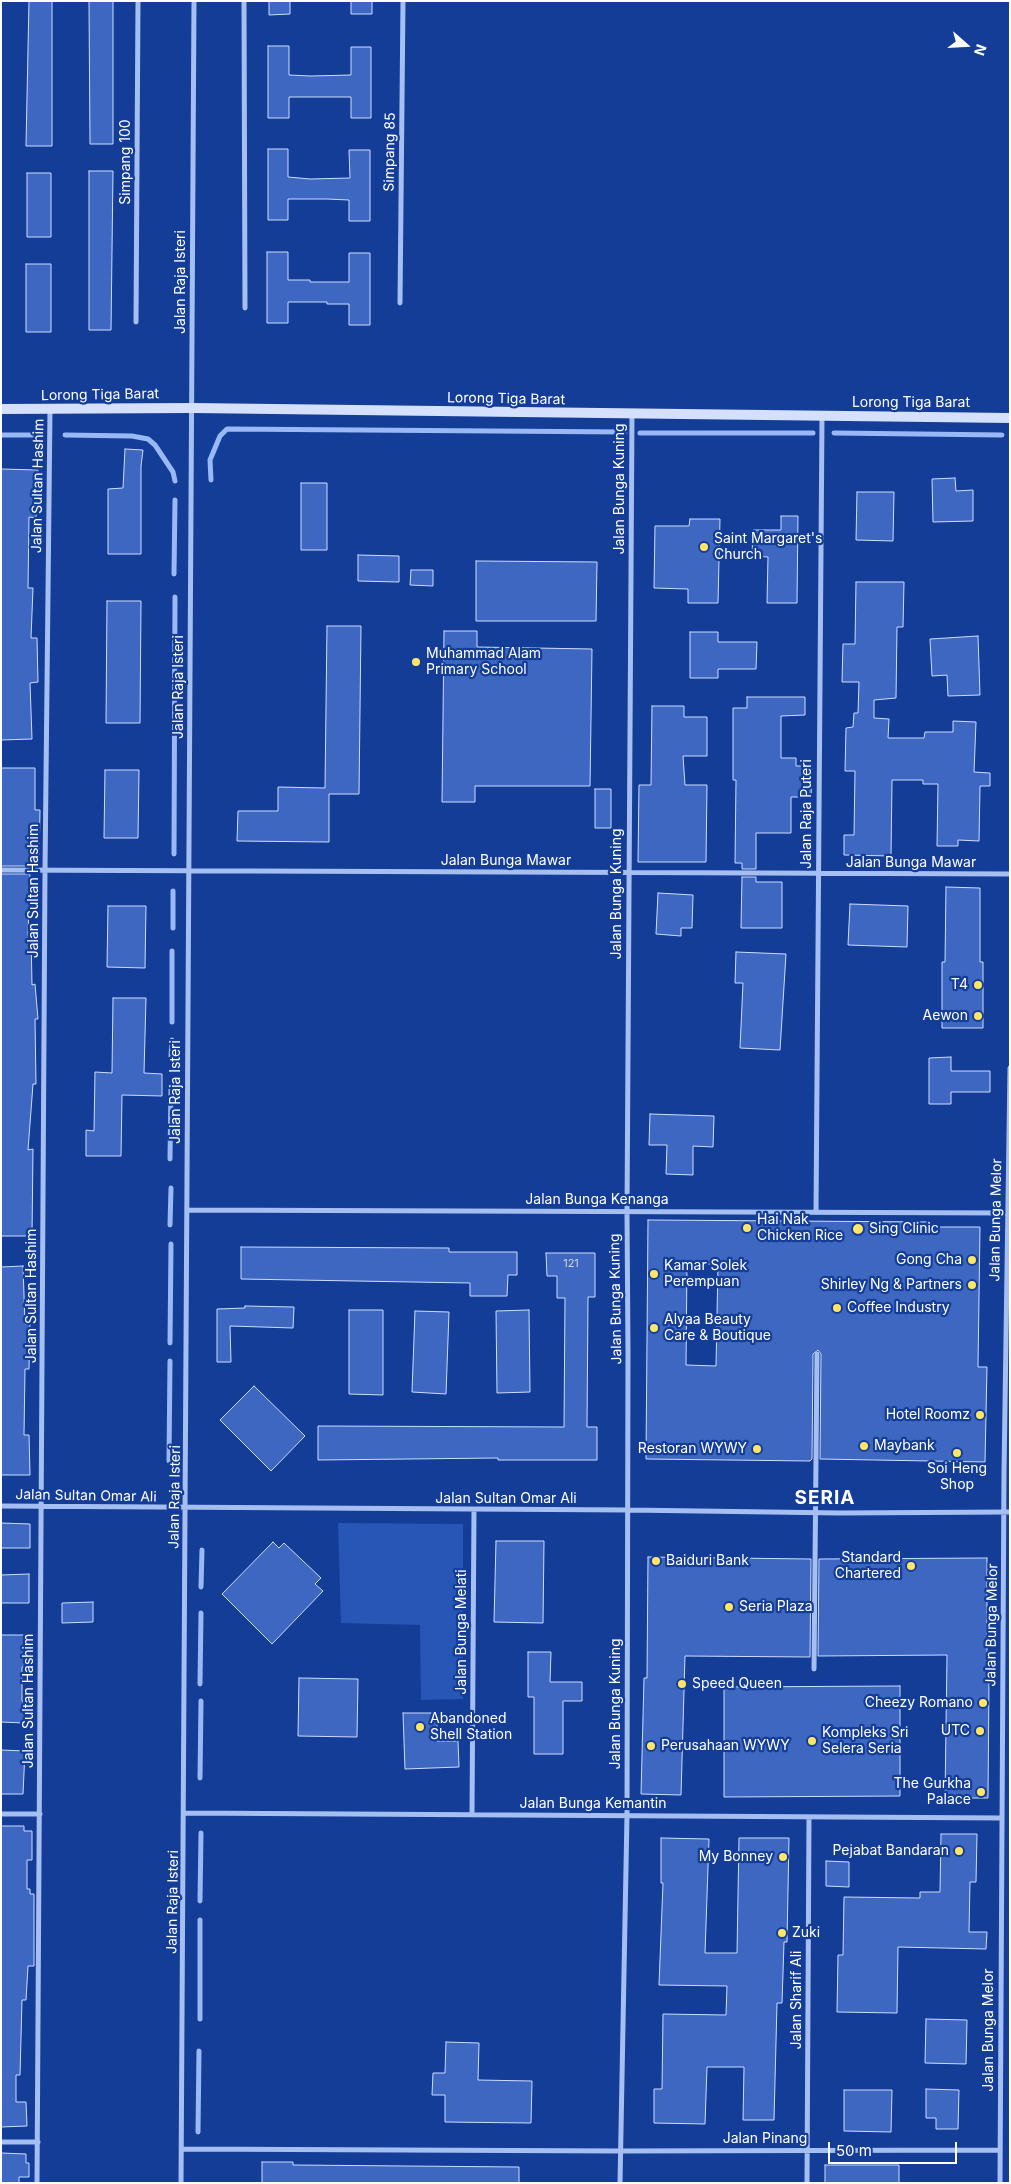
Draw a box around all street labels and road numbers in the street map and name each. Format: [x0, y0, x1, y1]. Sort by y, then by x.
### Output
street label: Simpang 85 [381, 112, 399, 192]
street label: Simpang 100 [118, 119, 134, 205]
street label: Jalan Raja Isteri [173, 230, 189, 334]
street label: Lorong Tiga Barat [41, 386, 159, 404]
street label: Lorong Tiga Barat [447, 390, 565, 408]
street label: Lorong Tiga Barat [852, 395, 970, 411]
street label: Jalan Sultan Hashim [28, 419, 48, 553]
street label: Jalan Bunga Kuning [612, 423, 628, 555]
street label: Jalan Raja Isteri [171, 635, 187, 739]
street label: Jalan Raja Puteri [799, 759, 815, 869]
street label: Jalan Sultan Hashim [26, 824, 42, 958]
street label: Jalan Bunga Kuning [609, 828, 625, 960]
street label: Jalan Bunga Mawar [441, 853, 571, 869]
street label: Jalan Bunga Mawar [846, 855, 976, 871]
street label: Jalan Raja Isteri [168, 1040, 184, 1144]
street label: Jalan Bunga Melor [987, 1158, 1005, 1282]
street label: Jalan Bunga Kenanga [525, 1192, 669, 1208]
street label: Jalan Sultan Hashim [24, 1229, 40, 1363]
street label: Jalan Bunga Kuning [606, 1233, 626, 1365]
street label: Jalan Raja Isteri [166, 1445, 184, 1549]
street label: Jalan Sultan Omar Ali [15, 1486, 157, 1506]
street label: Jalan Sultan Omar Ali [435, 1491, 577, 1507]
street label: Jalan Bunga Melor [983, 1563, 1001, 1687]
street label: Jalan Bunga Melati [454, 1569, 470, 1695]
street label: Jalan Sultan Hashim [21, 1634, 37, 1768]
street label: Jalan Bunga Kuning [608, 1638, 624, 1770]
street label: Jalan Bunga Kemantin [519, 1796, 667, 1812]
street label: Jalan Raja Isteri [164, 1850, 182, 1954]
street label: Jalan Sharif Ali [789, 1951, 805, 2049]
street label: Jalan Bunga Melor [981, 1968, 997, 2092]
street label: Jalan Pinang [723, 2131, 807, 2147]

